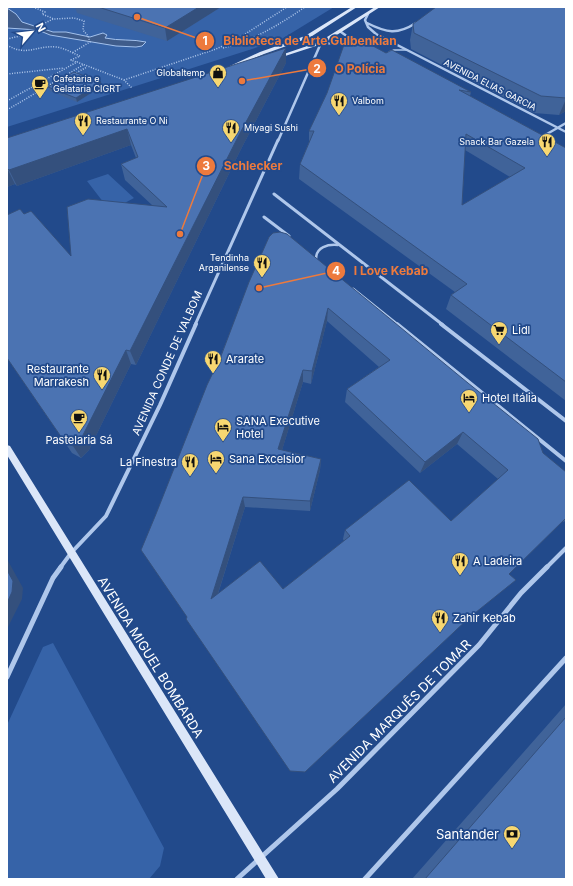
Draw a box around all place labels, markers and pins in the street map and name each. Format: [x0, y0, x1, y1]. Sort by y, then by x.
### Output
callout: Biblioteca de Arte Gulbenkian [195, 29, 405, 53]
callout: O Polícia [307, 56, 394, 80]
shop icon: Globaltemp [208, 63, 228, 88]
place label: Globaltemp [156, 67, 205, 78]
place label: Cafetaria e Gelataria CIGRT [53, 73, 121, 94]
cafe icon: Cafetaria e Gelataria CIGRT [30, 74, 50, 99]
restaurant icon: Valbom [329, 91, 349, 116]
place label: Valbom [352, 95, 384, 106]
restaurant icon: Restaurante O Ni [73, 111, 93, 136]
place label: Restaurante O Ni [96, 115, 168, 126]
restaurant icon: Miyagi Sushi [221, 118, 241, 143]
place label: Miyagi Sushi [244, 122, 298, 133]
restaurant icon: Snack Bar Gazela [537, 132, 557, 157]
place label: Snack Bar Gazela [459, 136, 534, 147]
callout: Schlecker [196, 154, 290, 178]
place label: Tendinha Arganilense [199, 252, 249, 273]
restaurant icon: Tendinha Arganilense [252, 253, 272, 278]
callout: I Love Kebab [326, 259, 436, 283]
supermarket icon: Lidl [489, 320, 509, 345]
place label: Lidl [512, 323, 530, 337]
restaurant icon: Ararate [203, 349, 223, 374]
place label: Ararate [226, 352, 264, 366]
place label: Restaurante Marrakesh [27, 362, 89, 389]
restaurant icon: Restaurante Marrakesh [92, 365, 112, 390]
hotel icon: Hotel Itália [459, 388, 479, 413]
place label: Hotel Itália [482, 391, 537, 405]
cafe icon: Pastelaria Sá [69, 408, 89, 433]
place label: SANA Executive Hotel [236, 414, 320, 441]
hotel icon: SANA Executive Hotel [213, 417, 233, 442]
place label: Pastelaria Sá [45, 433, 113, 447]
hotel icon: Sana Excelsior [206, 449, 226, 474]
restaurant icon: La Finestra [180, 452, 200, 477]
place label: Sana Excelsior [229, 452, 305, 466]
place label: La Finestra [120, 455, 177, 469]
restaurant icon: A Ladeira [450, 551, 470, 576]
place label: A Ladeira [473, 554, 522, 568]
restaurant icon: Zahir Kebab [430, 608, 450, 633]
place label: Zahir Kebab [453, 611, 516, 625]
bank icon: Santander [502, 824, 522, 849]
place label: Santander [436, 826, 499, 842]

